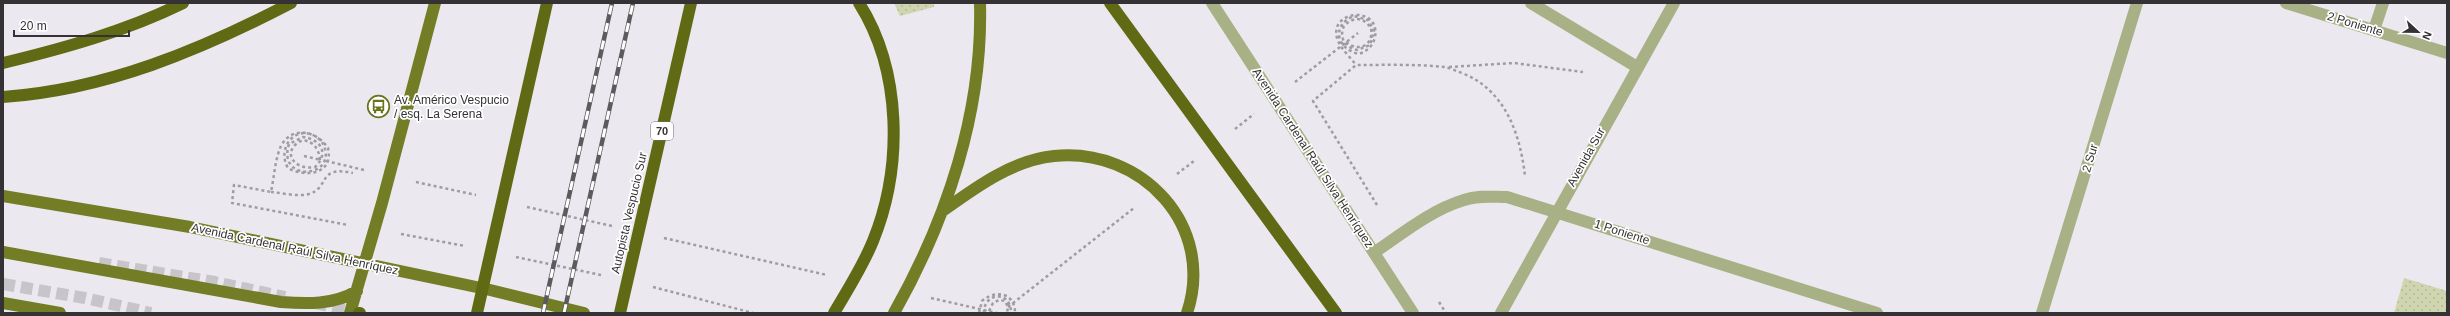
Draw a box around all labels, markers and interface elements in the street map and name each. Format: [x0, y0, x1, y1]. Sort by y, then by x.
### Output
street label: 2 Poniente [2326, 9, 2385, 39]
scale bar [14, 12, 129, 38]
north arrow [2398, 12, 2438, 52]
text: 20 m [20, 19, 47, 33]
text: N [2420, 30, 2434, 42]
street label: Avenida Cardenal Raúl Silva Henríquez [1250, 66, 1376, 250]
place label: Av. Américo Vespucio / esq. La Serena [394, 93, 509, 121]
bus stop icon: Av. Américo Vespucio / esq. La Serena [365, 94, 391, 120]
road number: 70 [651, 122, 673, 140]
street label: Avenida Sur [1564, 125, 1608, 189]
street label: 2 Sur [2079, 142, 2101, 174]
street label: Autopista Vespucio Sur [608, 151, 650, 275]
street label: 1 Poniente [1593, 216, 1652, 248]
street label: Avenida Cardenal Raúl Silva Henríquez [190, 220, 400, 278]

